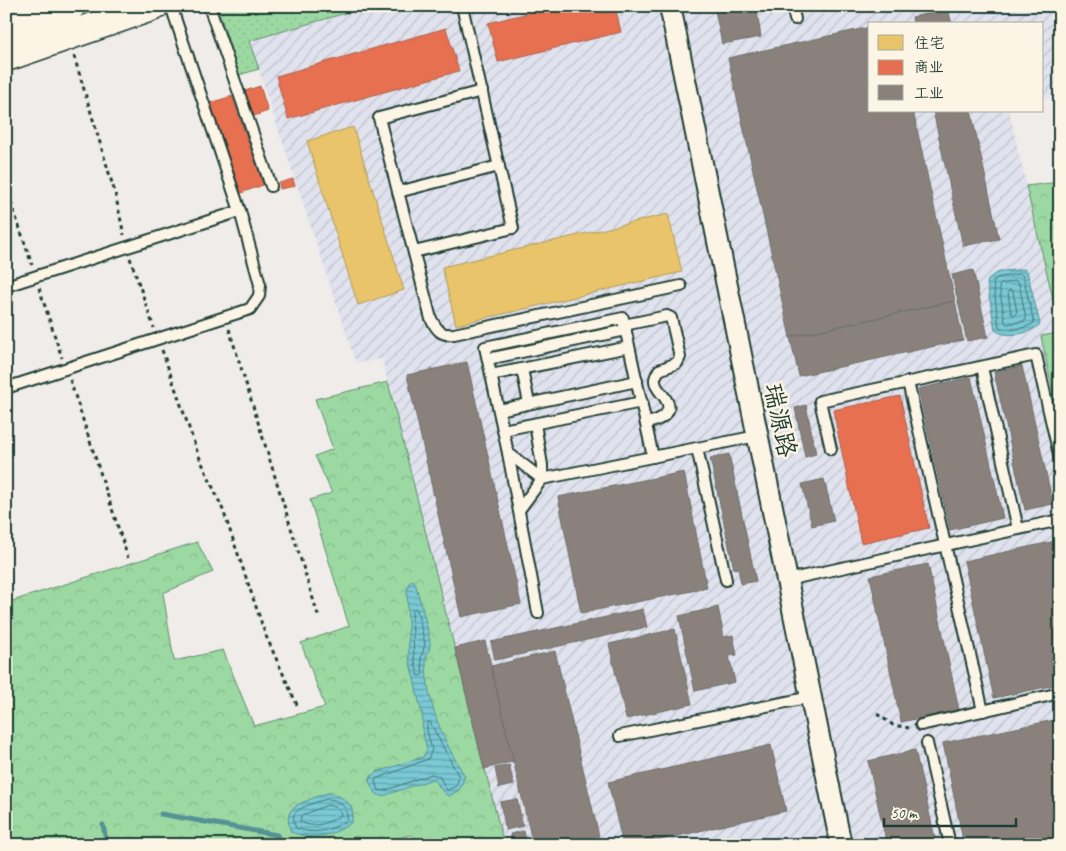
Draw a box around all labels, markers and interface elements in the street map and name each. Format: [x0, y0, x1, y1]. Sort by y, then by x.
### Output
legend [868, 22, 1044, 112]
text: 住宅 [914, 34, 944, 53]
text: 商业 [914, 58, 944, 77]
text: 工业 [914, 84, 944, 103]
street label: 瑞源路 [757, 380, 803, 460]
scale bar [884, 796, 1016, 828]
text: 50 m [891, 804, 918, 823]

